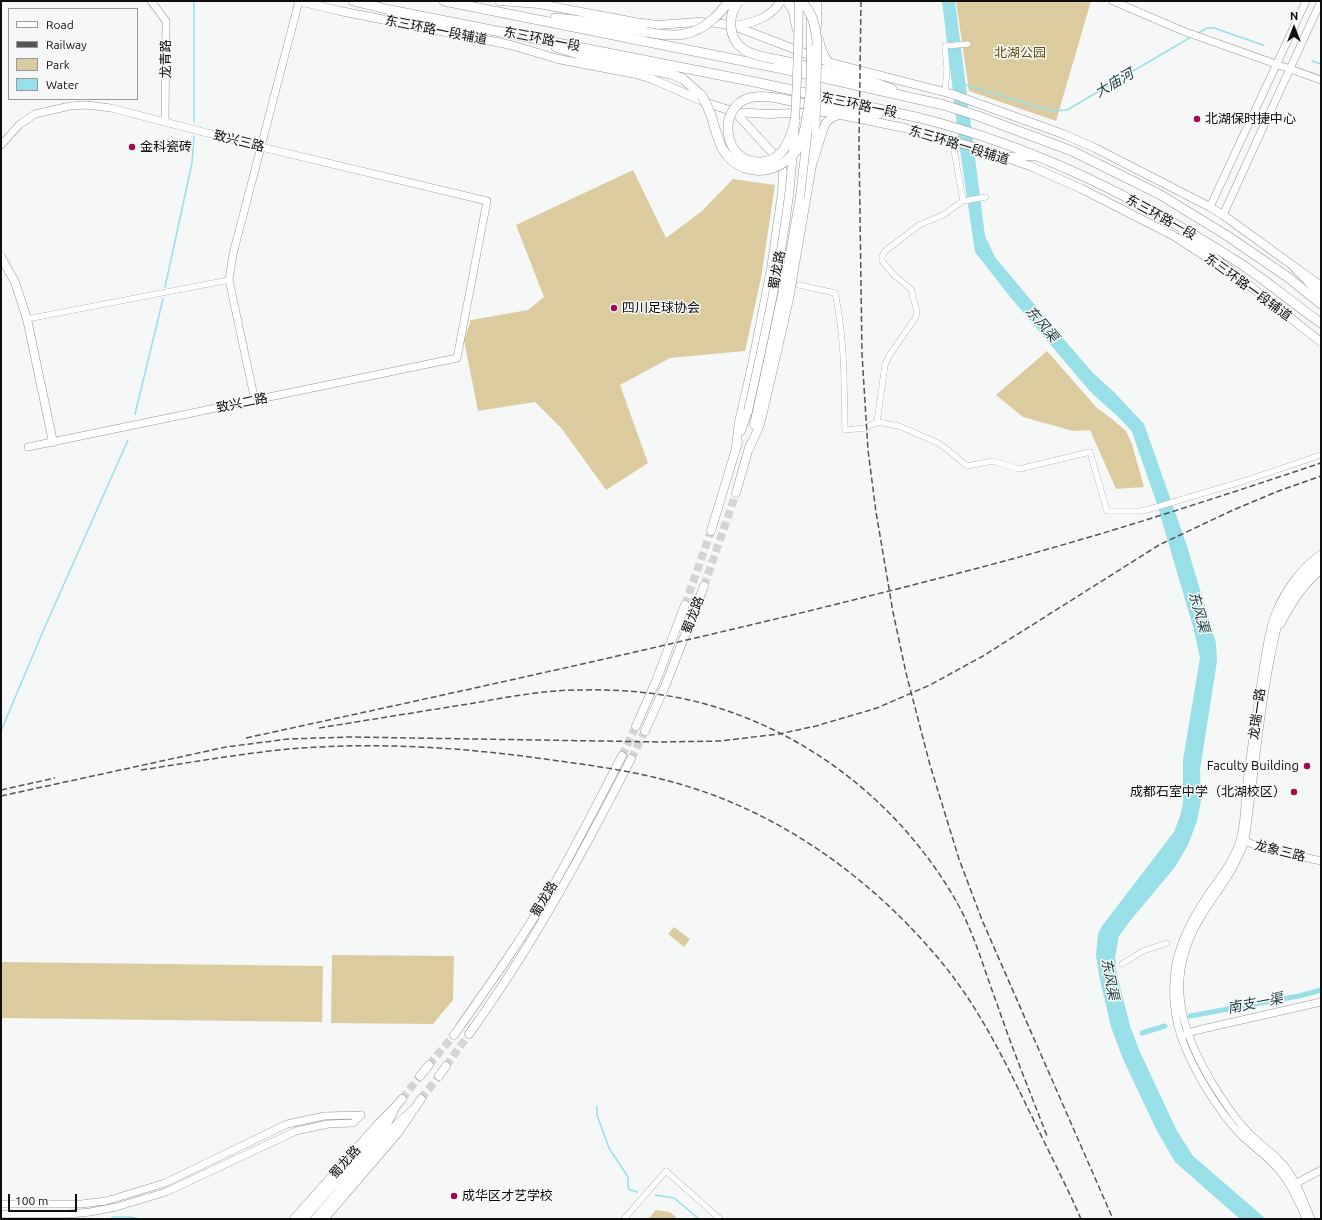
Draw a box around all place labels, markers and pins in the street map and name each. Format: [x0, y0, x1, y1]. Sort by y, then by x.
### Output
place label: 北湖保时捷中心 [1205, 111, 1296, 127]
marker: 北湖保时捷中心 [1192, 114, 1202, 124]
place label: 金科瓷砖 [140, 139, 192, 155]
marker: 金科瓷砖 [127, 142, 137, 152]
place label: 四川足球协会 [622, 300, 700, 316]
marker: 四川足球协会 [609, 303, 619, 313]
place label: Faculty Building [1207, 758, 1299, 774]
marker: Faculty Building [1302, 761, 1312, 771]
place label: 成都石室中学（北湖校区） [1130, 784, 1286, 800]
marker: 成都石室中学（北湖校区） [1289, 787, 1299, 797]
place label: 成华区才艺学校 [462, 1188, 553, 1204]
marker: 成华区才艺学校 [449, 1191, 459, 1201]

